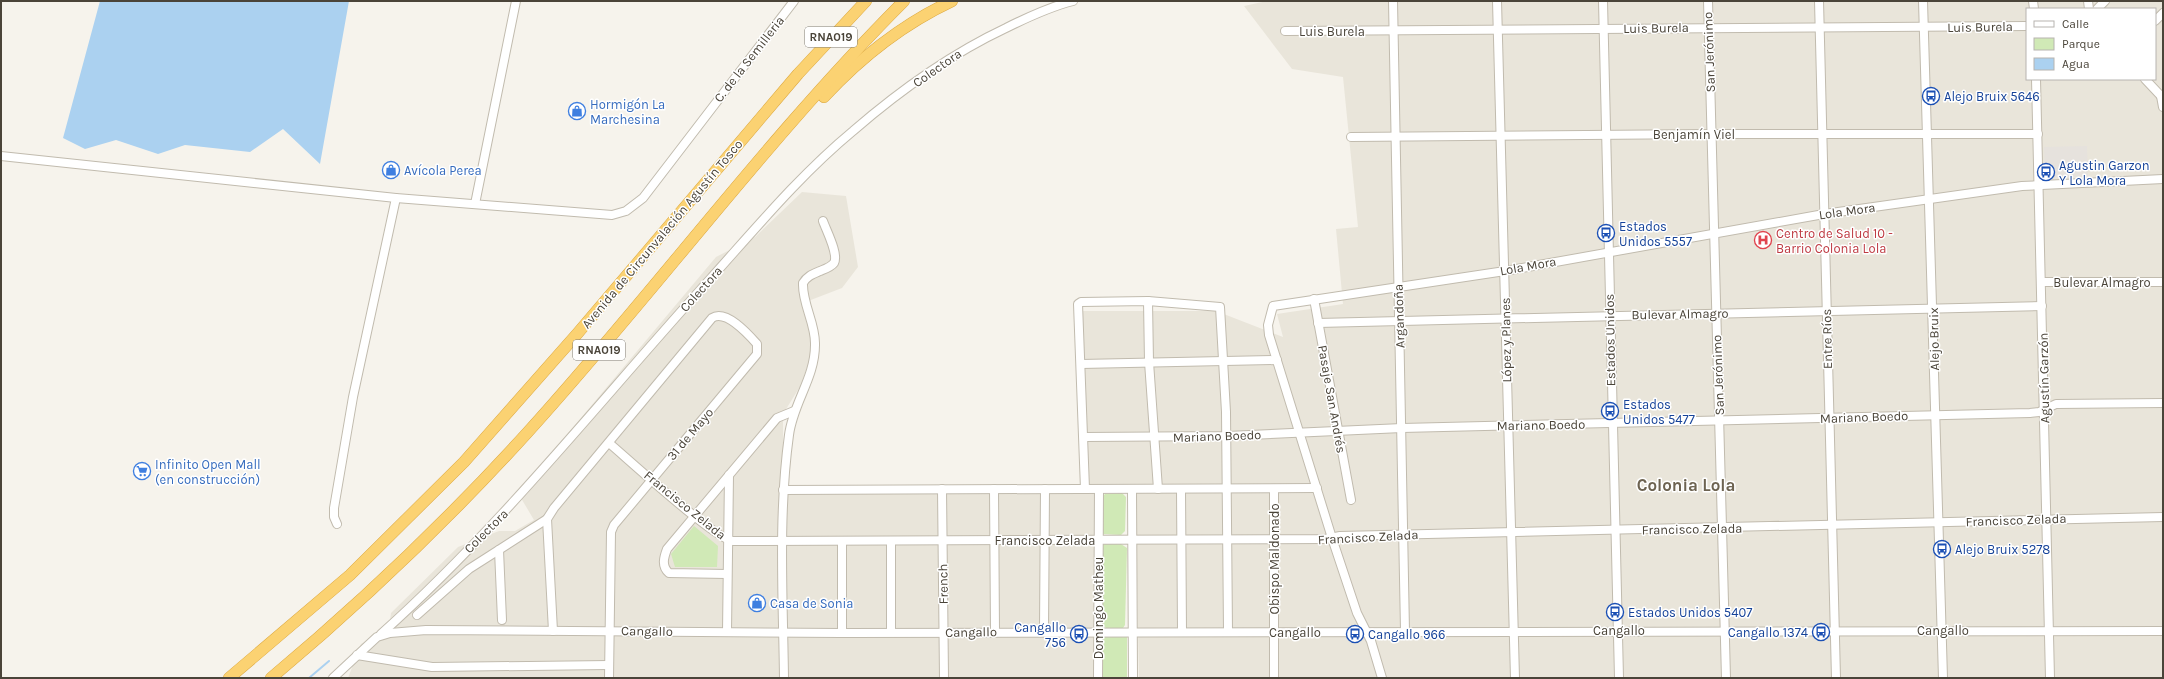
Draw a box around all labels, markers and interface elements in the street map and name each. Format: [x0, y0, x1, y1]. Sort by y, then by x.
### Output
legend [2026, 8, 2156, 80]
street label: San Jerónimo [1700, 11, 1718, 93]
street label: C. de la Semilleria [711, 13, 787, 105]
text: Calle [2062, 17, 2089, 31]
street label: Luis Burela [1947, 19, 2013, 35]
street label: Luis Burela [1623, 20, 1689, 36]
street label: Luis Burela [1299, 24, 1365, 39]
road number: RNA019 [805, 27, 857, 47]
text: Parque [2062, 37, 2100, 51]
street label: Colectora [910, 46, 964, 90]
text: Agua [2062, 57, 2090, 71]
bus stop icon: Alejo Bruix 5646 [1921, 86, 1941, 106]
place label: Alejo Bruix 5646 [1944, 89, 2040, 104]
place label: Hormigón La Marchesina [590, 97, 665, 127]
shop icon: Hormigón La Marchesina [567, 101, 587, 121]
street label: Benjamín Viel [1653, 127, 1735, 142]
street label: Avenida de Circunvalación Agustín Tosco [578, 136, 746, 332]
place label: Agustin Garzon Y Lola Mora [2059, 158, 2150, 188]
shop icon: Avícola Perea [381, 160, 401, 180]
bus stop icon: Agustin Garzon Y Lola Mora [2036, 162, 2056, 182]
place label: Avícola Perea [404, 163, 482, 178]
street label: Lola Mora [1818, 200, 1876, 222]
place label: Estados Unidos 5557 [1619, 219, 1692, 249]
bus stop icon: Estados Unidos 5557 [1596, 223, 1616, 243]
place label: Centro de Salud 10 - Barrio Colonia Lola [1776, 226, 1893, 256]
hospital icon: Centro de Salud 10 - Barrio Colonia Lola [1753, 230, 1773, 250]
street label: Lola Mora [1499, 254, 1557, 278]
street label: Colectora [677, 263, 725, 315]
street label: Bulevar Almagro [2053, 275, 2151, 290]
street label: Argandoña [1390, 284, 1408, 348]
street label: Estados Unidos [1602, 293, 1618, 387]
street label: López y Planes [1498, 297, 1514, 383]
street label: Bulevar Almagro [1631, 306, 1729, 322]
street label: Alejo Bruix [1926, 307, 1942, 371]
street label: Entre Ríos [1819, 309, 1835, 369]
street label: Agustín Garzón [2036, 333, 2052, 423]
street label: San Jerónimo [1709, 334, 1727, 416]
road number: RNA019 [573, 340, 625, 360]
street label: Pasaje San Andrés [1315, 344, 1349, 454]
place label: Estados Unidos 5477 [1623, 397, 1695, 427]
bus stop icon: Estados Unidos 5477 [1600, 401, 1620, 421]
street label: 31 de Mayo [664, 405, 716, 463]
street label: Mariano Boedo [1819, 408, 1909, 426]
street label: Mariano Boedo [1497, 417, 1585, 433]
street label: Mariano Boedo [1172, 427, 1262, 445]
place label: Infinito Open Mall (en construcción) [155, 457, 261, 487]
supermarket icon: Infinito Open Mall (en construcción) [132, 461, 152, 481]
street label: Francisco Zelada [641, 467, 729, 543]
district label: Colonia Lola [1637, 475, 1735, 495]
street label: Obispo Maldonado [1267, 503, 1282, 615]
street label: Colectora [461, 506, 511, 556]
street label: Francisco Zelada [1965, 511, 2067, 529]
street label: Francisco Zelada [1641, 521, 1743, 537]
street label: Francisco Zelada [1317, 527, 1419, 547]
street label: Francisco Zelada [995, 533, 1095, 548]
bus stop icon: Alejo Bruix 5278 [1932, 539, 1952, 559]
place label: Alejo Bruix 5278 [1955, 542, 2050, 557]
street label: Domingo Matheu [1091, 557, 1106, 659]
street label: French [935, 564, 951, 604]
shop icon: Casa de Sonia [747, 593, 767, 613]
place label: Casa de Sonia [770, 596, 854, 611]
bus stop icon: Estados Unidos 5407 [1605, 602, 1625, 622]
place label: Estados Unidos 5407 [1628, 605, 1752, 620]
place label: Cangallo 756 [1014, 620, 1066, 650]
bus stop icon: Cangallo 1374 [1811, 622, 1831, 642]
street label: Cangallo [621, 623, 673, 639]
street label: Cangallo [1593, 623, 1645, 638]
street label: Cangallo [1917, 623, 1969, 638]
street label: Cangallo [945, 624, 997, 640]
bus stop icon: Cangallo 756 [1069, 624, 1089, 644]
bus stop icon: Cangallo 966 [1345, 624, 1365, 644]
street label: Cangallo [1269, 625, 1321, 640]
place label: Cangallo 1374 [1728, 625, 1808, 640]
place label: Cangallo 966 [1368, 627, 1445, 642]

